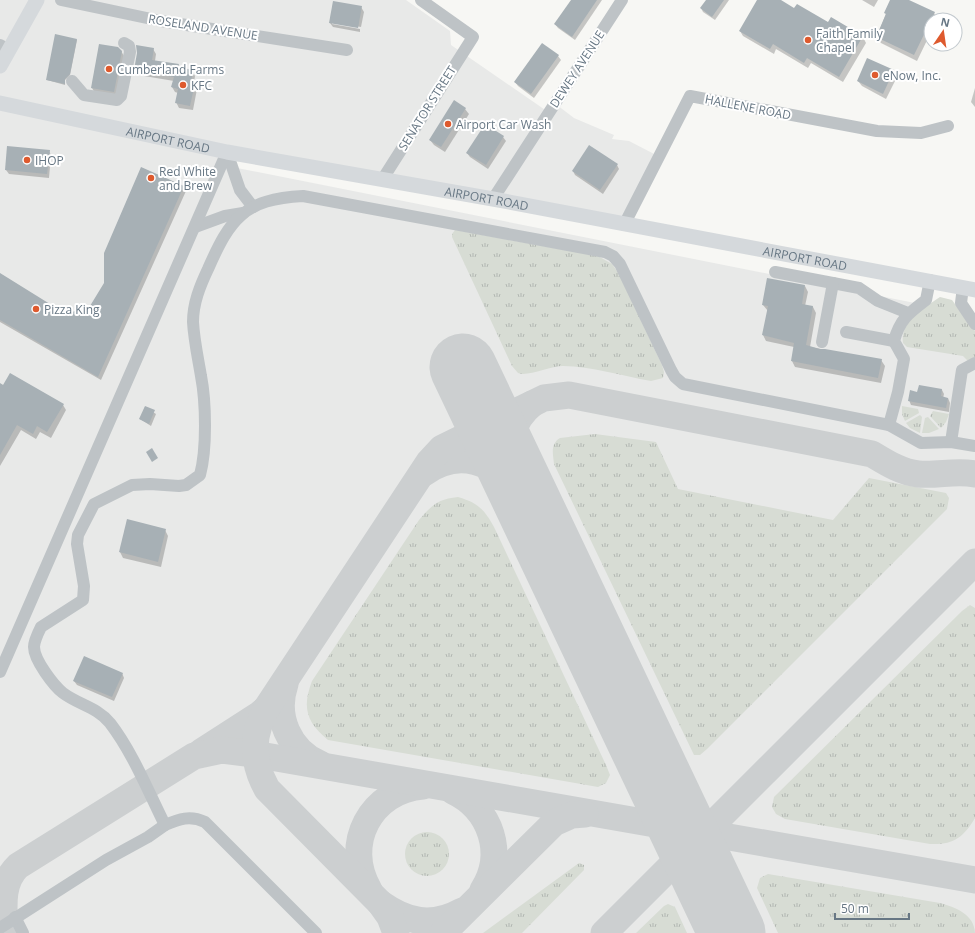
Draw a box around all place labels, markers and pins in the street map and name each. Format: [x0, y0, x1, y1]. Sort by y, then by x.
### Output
place label: Faith Family Chapel [816, 25, 884, 56]
marker: Faith Family Chapel [803, 35, 813, 45]
place label: Cumberland Farms [117, 61, 224, 78]
marker: Cumberland Farms [104, 64, 114, 74]
place label: eNow, Inc. [883, 67, 941, 84]
marker: eNow, Inc. [870, 70, 880, 80]
place label: KFC [191, 77, 213, 94]
marker: KFC [178, 80, 188, 90]
place label: Airport Car Wash [456, 116, 551, 133]
marker: Airport Car Wash [443, 119, 453, 129]
place label: IHOP [35, 152, 64, 169]
marker: IHOP [22, 155, 32, 165]
place label: Red White and Brew [159, 163, 216, 194]
marker: Red White and Brew [146, 173, 156, 183]
place label: Pizza King [44, 301, 100, 318]
marker: Pizza King [31, 304, 41, 314]

